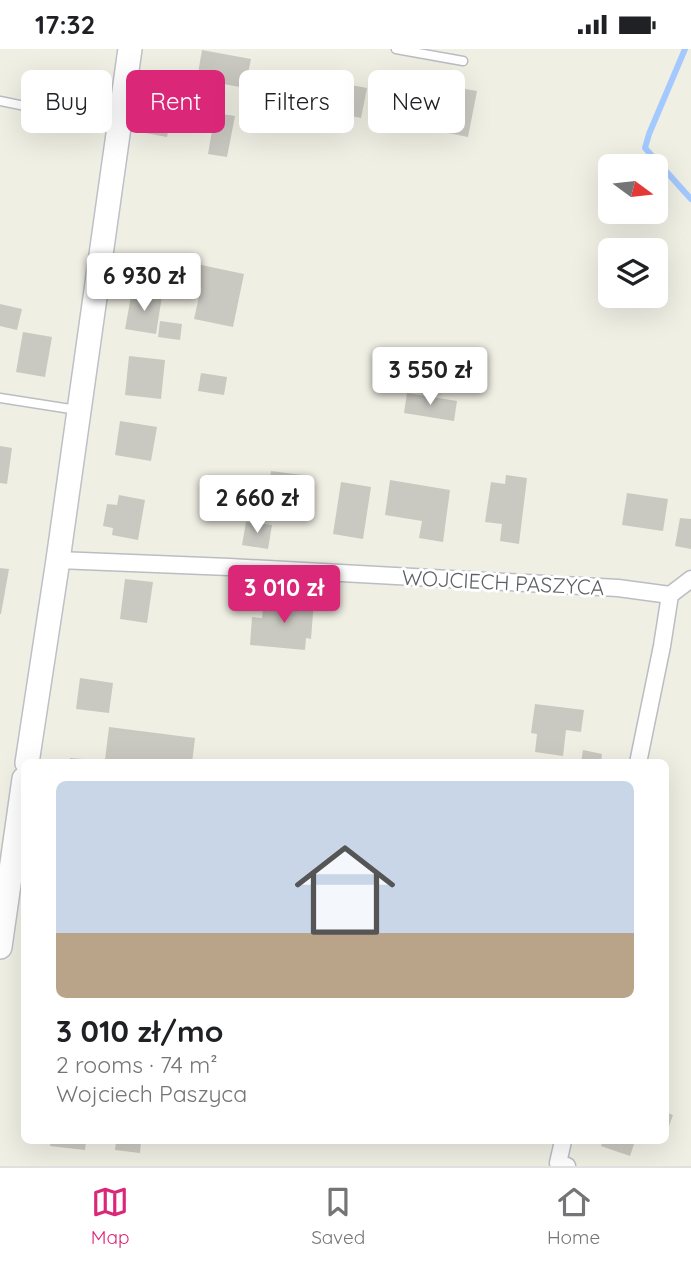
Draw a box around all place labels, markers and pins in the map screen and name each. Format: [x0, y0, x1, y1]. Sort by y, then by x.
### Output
pin: 6 930 zł [72, 253, 216, 313]
pin: 3 550 zł [358, 347, 502, 407]
pin: 2 660 zł [185, 475, 329, 535]
pin: 3 010 zł [212, 565, 356, 625]

